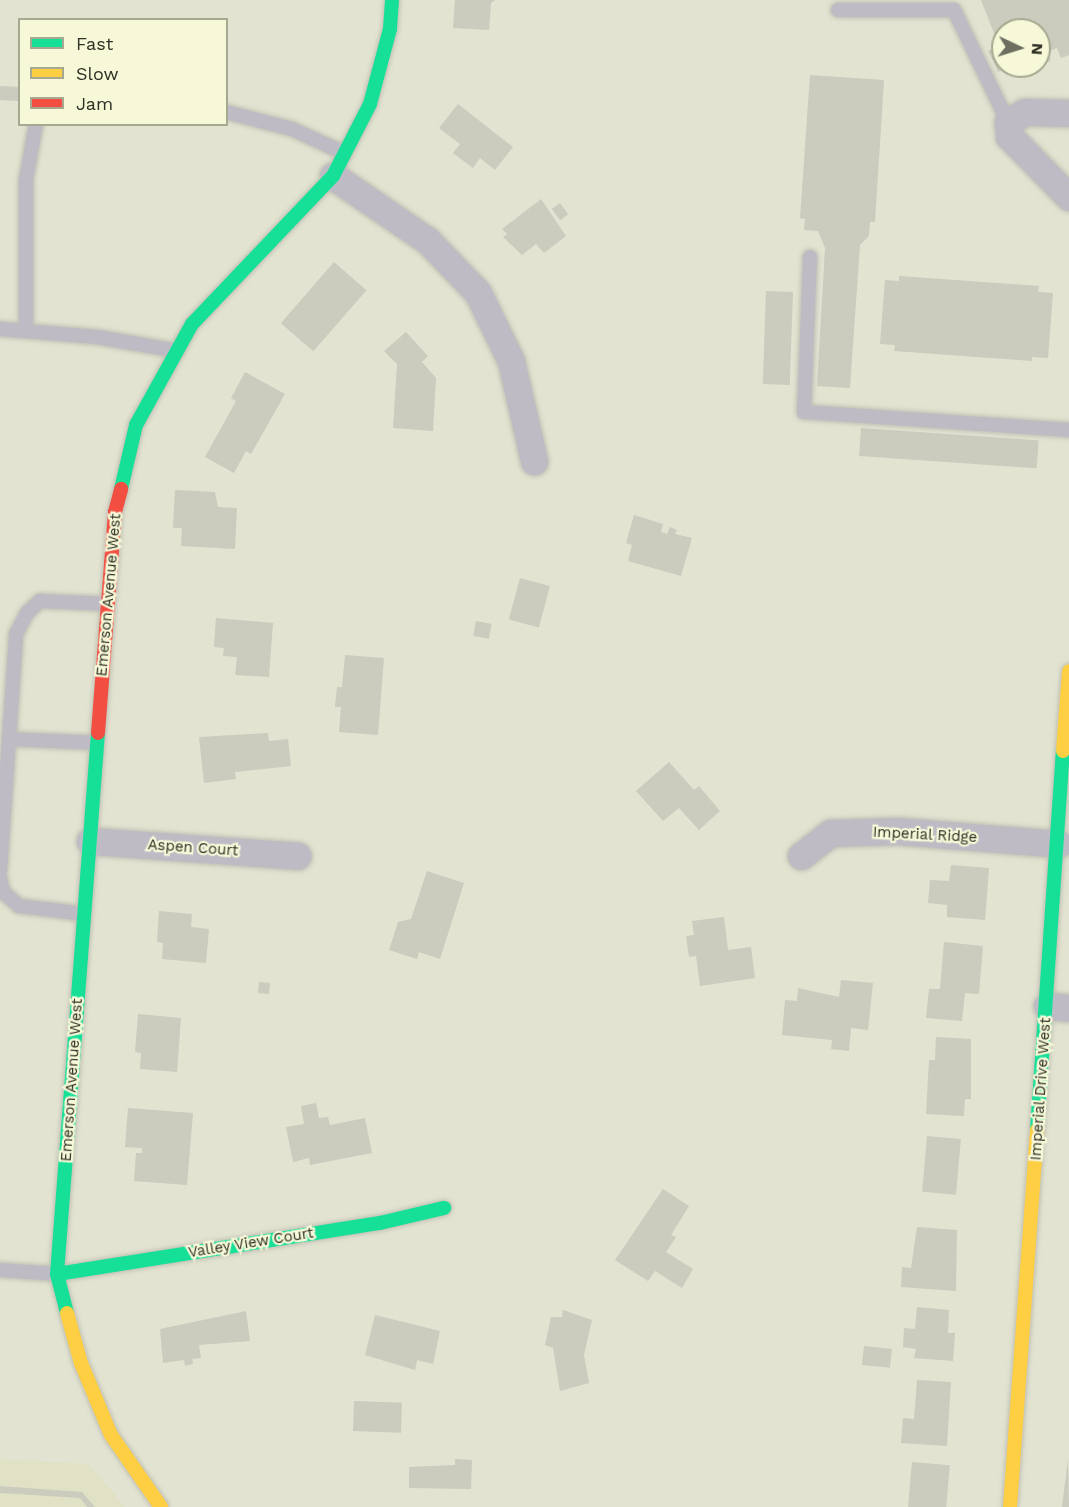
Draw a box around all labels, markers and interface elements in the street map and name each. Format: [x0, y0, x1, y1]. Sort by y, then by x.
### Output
legend [18, 18, 228, 126]
north arrow [991, 18, 1051, 78]
text: Fast [76, 33, 113, 54]
text: N [1028, 43, 1047, 56]
text: Slow [76, 63, 119, 84]
text: Jam [76, 93, 113, 114]
street label: Emerson Avenue West [93, 512, 125, 678]
street label: Imperial Ridge [872, 823, 978, 847]
street label: Aspen Court [147, 836, 239, 860]
street label: Emerson Avenue West [57, 997, 87, 1163]
street label: Imperial Drive West [1027, 1016, 1055, 1162]
street label: Valley View Court [186, 1224, 316, 1262]

